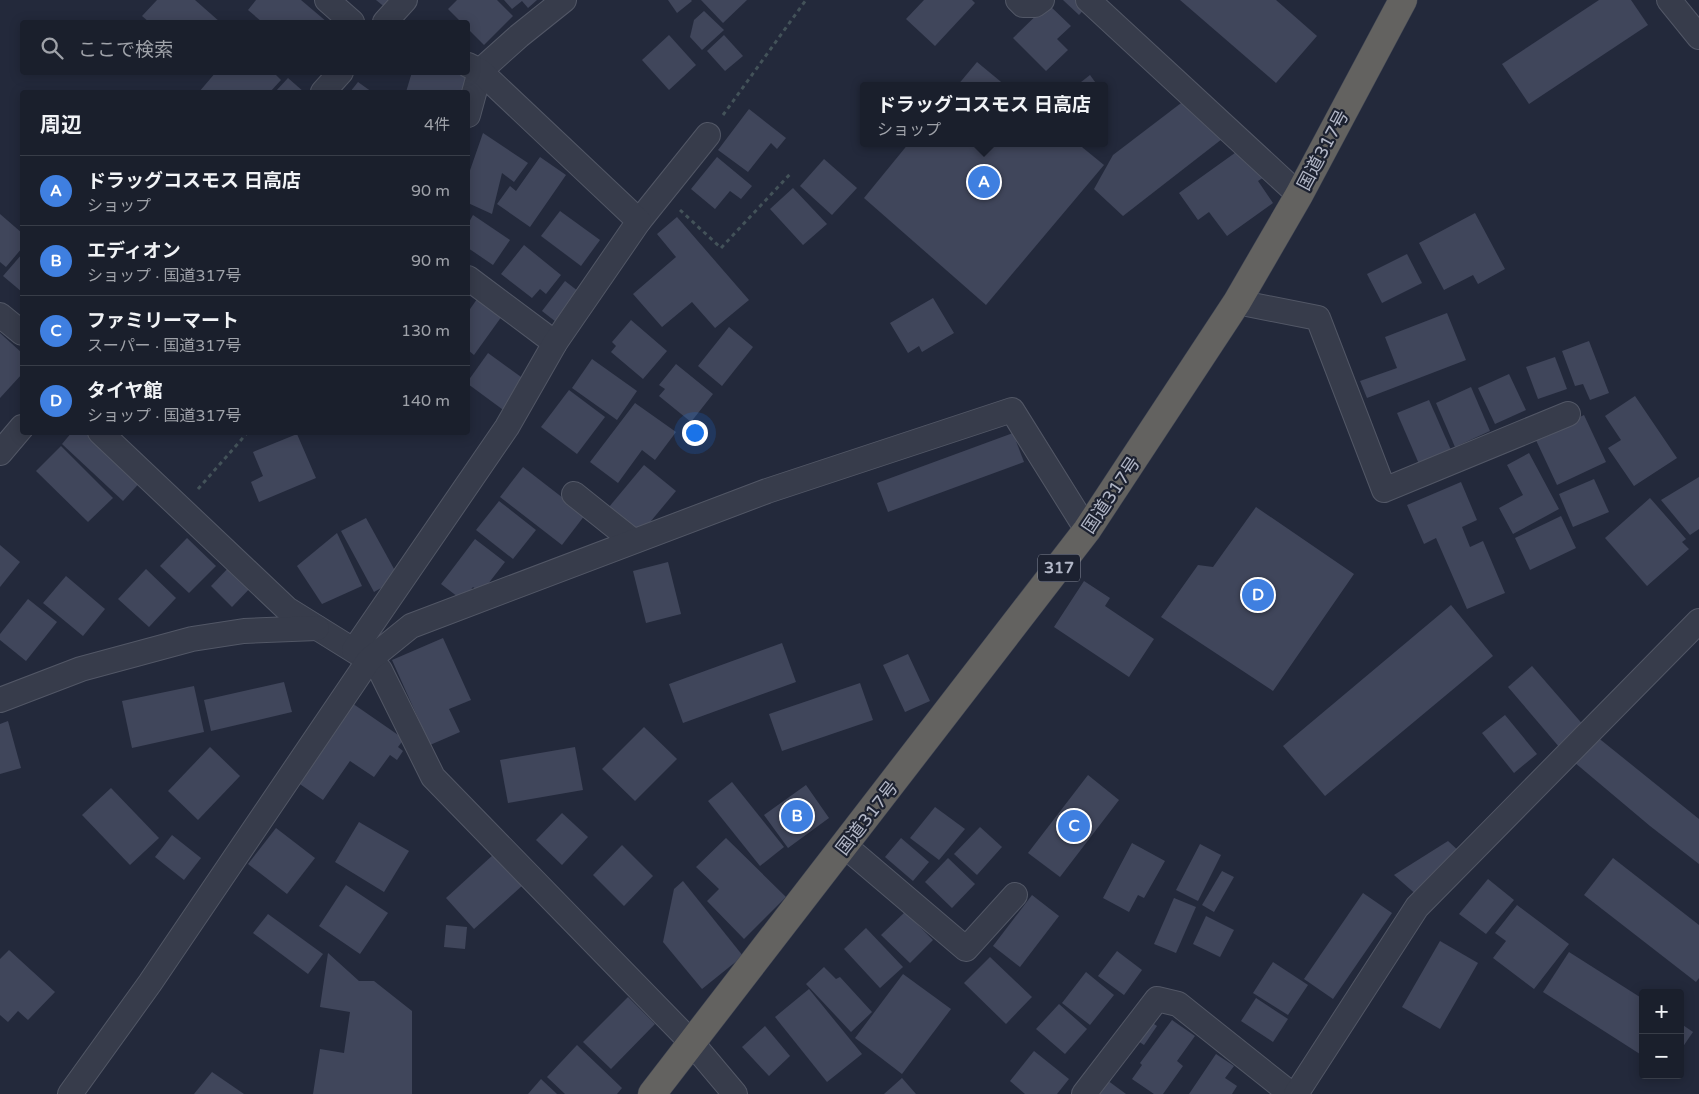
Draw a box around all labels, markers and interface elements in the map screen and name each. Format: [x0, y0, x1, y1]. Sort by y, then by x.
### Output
search box [20, 20, 470, 75]
icon: search [38, 34, 66, 62]
text: ここで検索 [78, 39, 173, 61]
popup [860, 82, 1108, 147]
text: ドラッグコスモス 日高店 [877, 94, 1091, 116]
street label: 国道317号 [1293, 106, 1353, 194]
text: 周辺 [40, 113, 82, 138]
text: 4件 [424, 115, 450, 135]
text: ショップ [877, 120, 941, 140]
pin: A [968, 163, 1000, 201]
text: ドラッグコスモス 日高店 [87, 170, 301, 192]
text: A [50, 181, 62, 201]
text: 90 m [411, 181, 450, 201]
text: ショップ [87, 196, 151, 216]
text: エディオン [87, 240, 181, 262]
text: B [50, 251, 62, 271]
text: 90 m [411, 251, 450, 271]
text: ショップ · 国道317号 [87, 266, 242, 286]
text: ファミリーマート [87, 310, 239, 332]
text: C [50, 321, 62, 341]
text: 130 m [401, 321, 450, 341]
text: スーパー · 国道317号 [87, 336, 241, 356]
text: タイヤ館 [87, 380, 162, 402]
text: D [50, 391, 62, 411]
text: 140 m [401, 391, 450, 411]
text: ショップ · 国道317号 [87, 406, 242, 426]
your location [682, 420, 708, 446]
street label: 国道317号 [1077, 452, 1145, 538]
road number: 317 [1038, 554, 1080, 582]
pin: D [1242, 576, 1274, 614]
street label: 国道317号 [831, 777, 903, 859]
pin: B [781, 797, 813, 835]
pin: C [1058, 807, 1090, 845]
map controls [1639, 989, 1684, 1079]
button: + [1639, 989, 1684, 1034]
button: − [1639, 1034, 1684, 1079]

